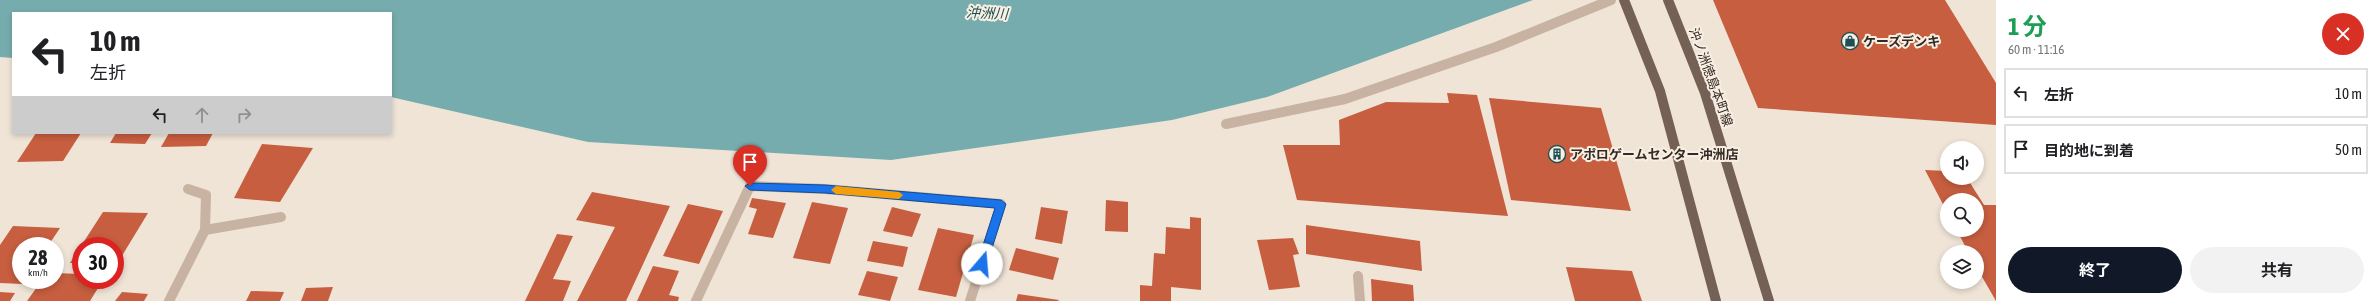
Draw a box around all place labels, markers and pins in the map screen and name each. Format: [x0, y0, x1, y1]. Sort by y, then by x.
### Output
shop icon: ケーズデンキ [1840, 31, 1860, 51]
place label: ケーズデンキ [1863, 34, 1940, 49]
building icon: アポロゲームセンター沖洲店 [1547, 144, 1567, 164]
pin [733, 145, 767, 186]
place label: アポロゲームセンター沖洲店 [1570, 147, 1739, 162]

